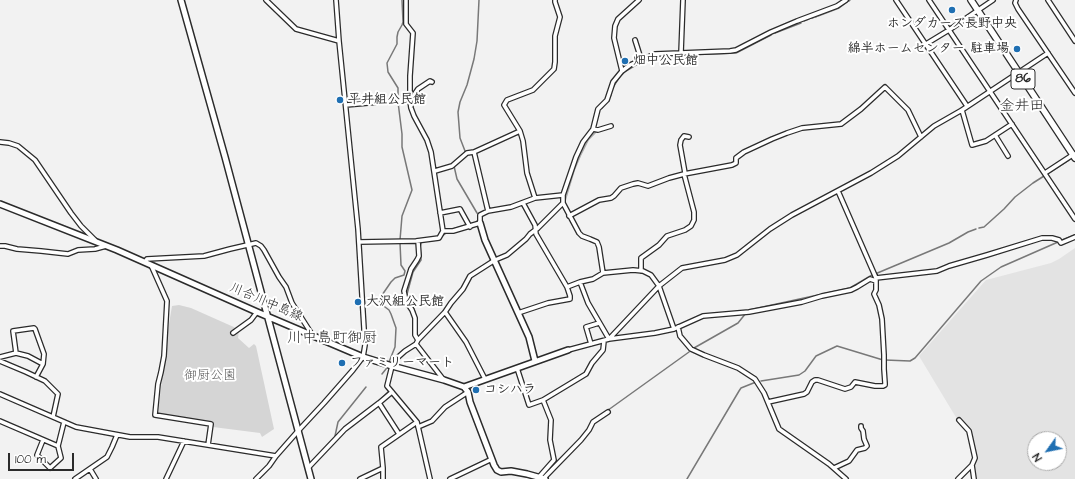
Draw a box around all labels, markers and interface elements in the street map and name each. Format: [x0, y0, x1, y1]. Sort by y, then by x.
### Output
marker: ホンダカーズ長野中央 [947, 5, 957, 15]
place label: ホンダカーズ長野中央 [887, 16, 1017, 32]
place label: 綿半ホームセンター 駐車場 [848, 41, 1009, 57]
marker: 綿半ホームセンター 駐車場 [1012, 44, 1022, 54]
place label: 畑中公民館 [633, 53, 698, 69]
marker: 畑中公民館 [620, 56, 630, 66]
road number: 86 [1011, 69, 1035, 89]
place label: 平井組公民館 [348, 92, 426, 108]
marker: 平井組公民館 [335, 95, 345, 105]
district label: 金井田 [1000, 98, 1044, 116]
street label: 川合川中島線 [227, 281, 305, 325]
place label: 大沢組公民館 [366, 294, 444, 310]
marker: 大沢組公民館 [353, 297, 363, 307]
district label: 川中島町御厨 [287, 330, 377, 348]
place label: ファミリーマート [350, 355, 454, 371]
marker: ファミリーマート [337, 358, 347, 368]
park label: 御厨公園 [184, 368, 236, 384]
place label: コシハラ [484, 382, 536, 398]
marker: コシハラ [471, 385, 481, 395]
north arrow [1027, 431, 1067, 471]
scale bar [10, 445, 76, 471]
text: N [1029, 450, 1046, 464]
text: 100 m [15, 451, 46, 468]

